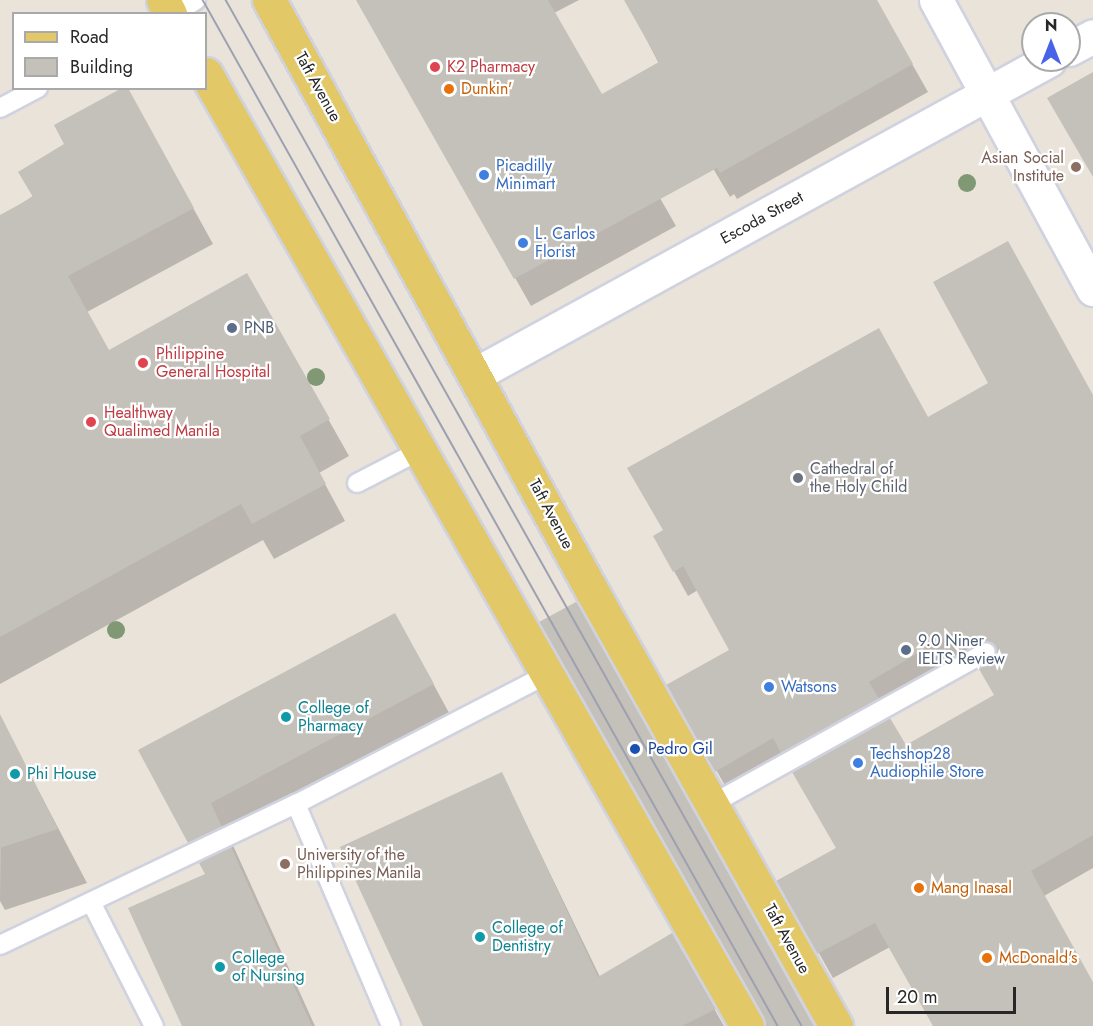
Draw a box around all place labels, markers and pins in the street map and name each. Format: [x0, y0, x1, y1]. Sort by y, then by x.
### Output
place label: K2 Pharmacy [447, 57, 535, 77]
marker: K2 Pharmacy [428, 60, 442, 74]
place label: Dunkin' [461, 79, 512, 99]
marker: Dunkin' [442, 82, 456, 96]
place label: Asian Social Institute [981, 148, 1064, 186]
place label: Picadilly Minimart [496, 156, 555, 194]
marker: Asian Social Institute [1069, 160, 1083, 174]
marker: Picadilly Minimart [477, 168, 491, 182]
place label: L. Carlos Florist [535, 224, 595, 262]
marker: L. Carlos Florist [516, 236, 530, 250]
place label: PNB [244, 318, 274, 338]
marker: PNB [225, 321, 239, 335]
place label: Philippine General Hospital [156, 344, 270, 382]
marker: Philippine General Hospital [134, 354, 152, 372]
place label: Healthway Qualimed Manila [104, 403, 220, 441]
marker: Healthway Qualimed Manila [82, 413, 100, 431]
place label: Cathedral of the Holy Child [810, 459, 907, 497]
marker: Cathedral of the Holy Child [791, 471, 805, 485]
place label: 9.0 Niner IELTS Review [918, 631, 1005, 669]
marker: 9.0 Niner IELTS Review [899, 643, 913, 657]
place label: Watsons [781, 677, 837, 697]
marker: Watsons [762, 680, 776, 694]
place label: College of Pharmacy [298, 698, 369, 736]
marker: College of Pharmacy [279, 710, 293, 724]
place label: Pedro Gil [648, 739, 713, 759]
marker: Pedro Gil [626, 740, 644, 758]
place label: Techshop28 Audiophile Store [870, 744, 984, 782]
marker: Techshop28 Audiophile Store [851, 756, 865, 770]
place label: Phi House [27, 764, 96, 784]
marker: Phi House [8, 767, 22, 781]
place label: University of the Philippines Manila [297, 845, 421, 883]
marker: University of the Philippines Manila [278, 857, 292, 871]
place label: Mang Inasal [931, 878, 1012, 898]
marker: Mang Inasal [912, 881, 926, 895]
place label: College of Dentistry [492, 918, 563, 956]
marker: College of Dentistry [473, 930, 487, 944]
place label: College of Nursing [232, 948, 305, 986]
place label: McDonald's [999, 948, 1078, 968]
marker: McDonald's [980, 951, 994, 965]
marker: College of Nursing [213, 960, 227, 974]

